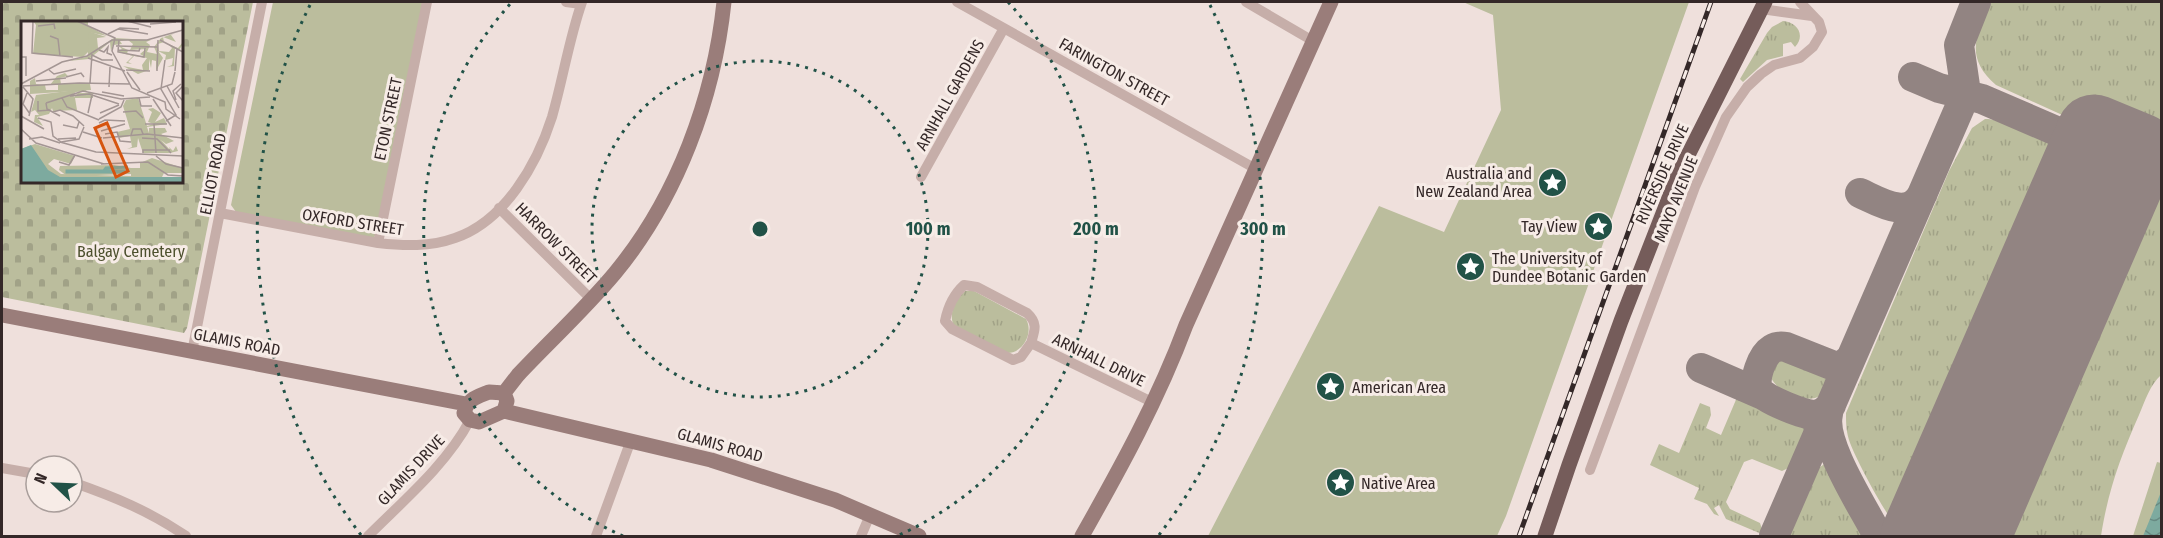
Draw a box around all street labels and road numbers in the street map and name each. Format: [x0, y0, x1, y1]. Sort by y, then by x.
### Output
street label: FARINGTON STREET [1056, 34, 1173, 110]
street label: ARNHALL GARDENS [912, 36, 988, 154]
street label: ETON STREET [370, 75, 406, 162]
street label: RIVERSIDE DRIVE [1631, 121, 1693, 227]
street label: ELLIOT ROAD [196, 132, 230, 216]
street label: MAYO AVENUE [1650, 153, 1702, 245]
street label: HARROW STREET [511, 198, 601, 288]
street label: OXFORD STREET [301, 205, 406, 239]
street label: GLAMIS ROAD [192, 324, 282, 360]
street label: ARNHALL DRIVE [1050, 329, 1148, 391]
street label: GLAMIS ROAD [675, 424, 765, 466]
street label: GLAMIS DRIVE [373, 431, 449, 509]

